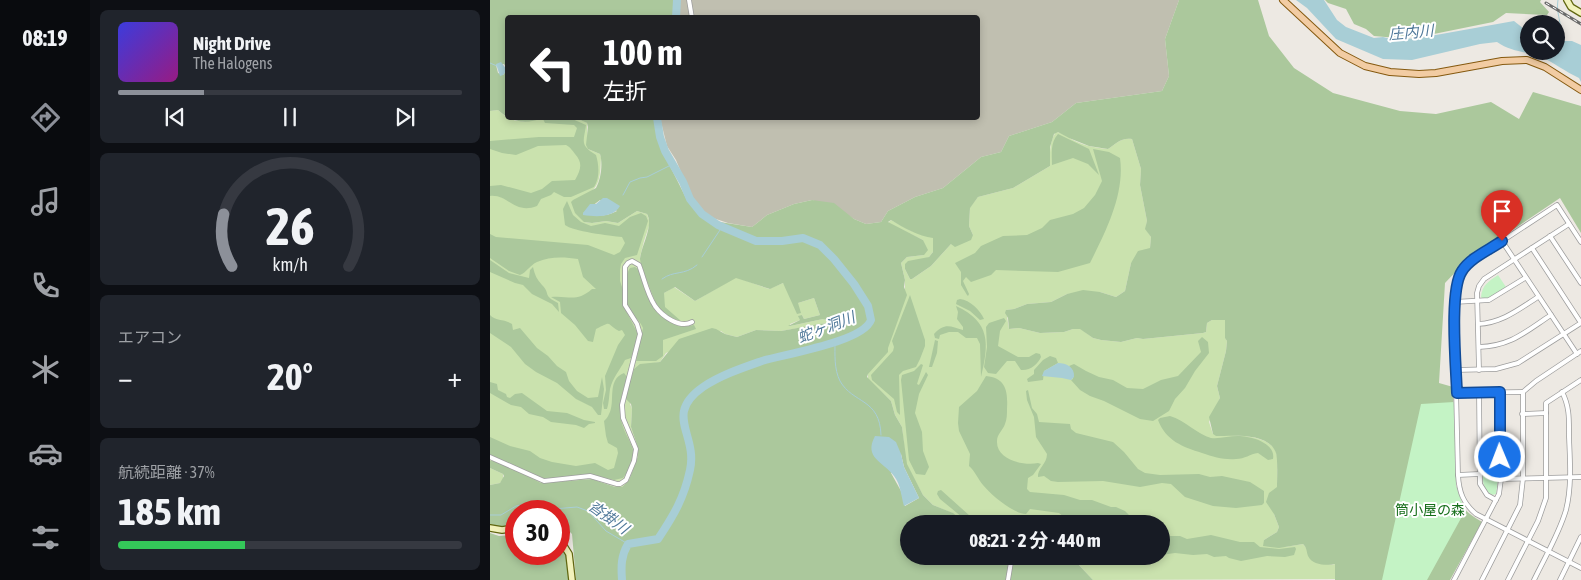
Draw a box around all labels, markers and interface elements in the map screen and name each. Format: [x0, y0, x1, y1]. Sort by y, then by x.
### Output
map controls [1520, 15, 1565, 60]
button: search [1520, 15, 1565, 60]
water label: 庄内川 [1388, 21, 1436, 42]
text: 08:19 [22, 25, 68, 51]
text: Night Drive [193, 32, 271, 54]
text: 100 m [603, 32, 682, 72]
icon: left [520, 35, 585, 100]
text: The Halogens [193, 54, 273, 72]
text: 左折 [603, 78, 647, 104]
icon: directions [28, 100, 63, 135]
icon: previous [161, 103, 189, 131]
icon: pause [276, 103, 304, 131]
icon: next [391, 103, 419, 131]
icon: music [28, 184, 63, 219]
pin [1481, 190, 1523, 241]
text: 26 [266, 196, 314, 256]
icon: arrive [1488, 197, 1516, 225]
text: km/h [272, 254, 308, 275]
icon: phone [28, 268, 63, 303]
water label: 蛇ヶ洞川 [795, 308, 859, 346]
text: エアコン [118, 328, 182, 346]
icon: climate [28, 352, 63, 387]
text: 20° [267, 355, 313, 398]
text: − [118, 361, 133, 393]
text: + [447, 361, 462, 393]
position arrow [1473, 430, 1525, 482]
icon: car [28, 436, 63, 471]
text: 航続距離 · 37% [118, 463, 215, 481]
text: 185 km [118, 490, 221, 533]
water label: 沓掛川 [586, 497, 634, 538]
speed limit sign: 30 [505, 500, 570, 565]
park label: 筒小屋の森 [1395, 502, 1465, 518]
icon: filters [28, 520, 63, 555]
text: 08:21 · 2 分 · 440 m [969, 529, 1101, 551]

